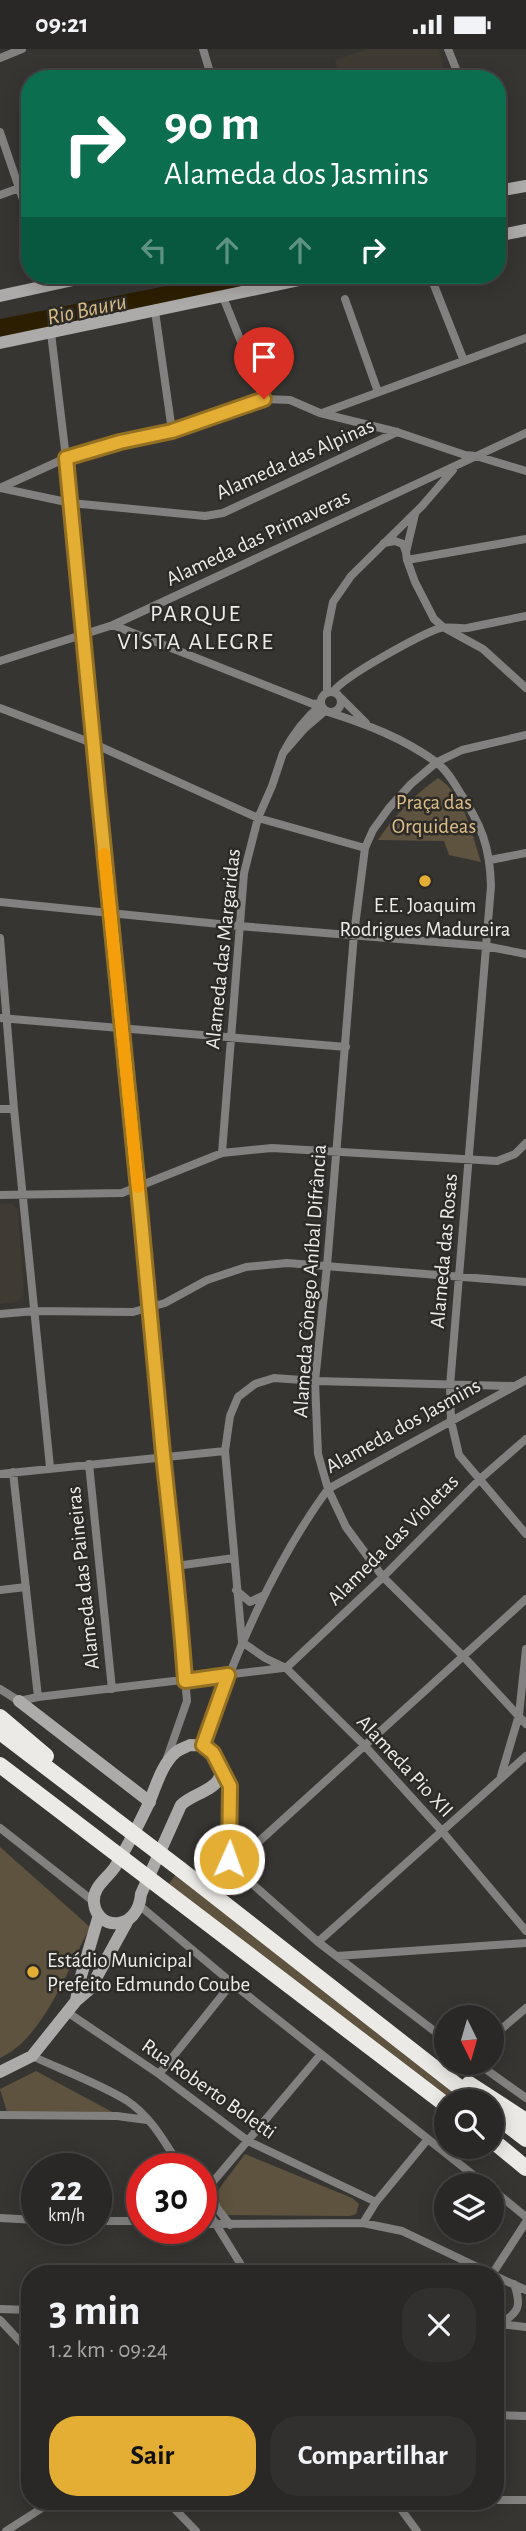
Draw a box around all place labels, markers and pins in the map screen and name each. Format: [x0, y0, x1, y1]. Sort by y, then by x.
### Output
pin [234, 327, 294, 399]
marker: E.E. Joaquim Rodrigues Madureira [417, 873, 433, 889]
place label: E.E. Joaquim Rodrigues Madureira [339, 895, 511, 940]
place label: Estádio Municipal Prefeito Edmundo Coube [47, 1950, 250, 1995]
marker: Estádio Municipal Prefeito Edmundo Coube [25, 1964, 41, 1980]

